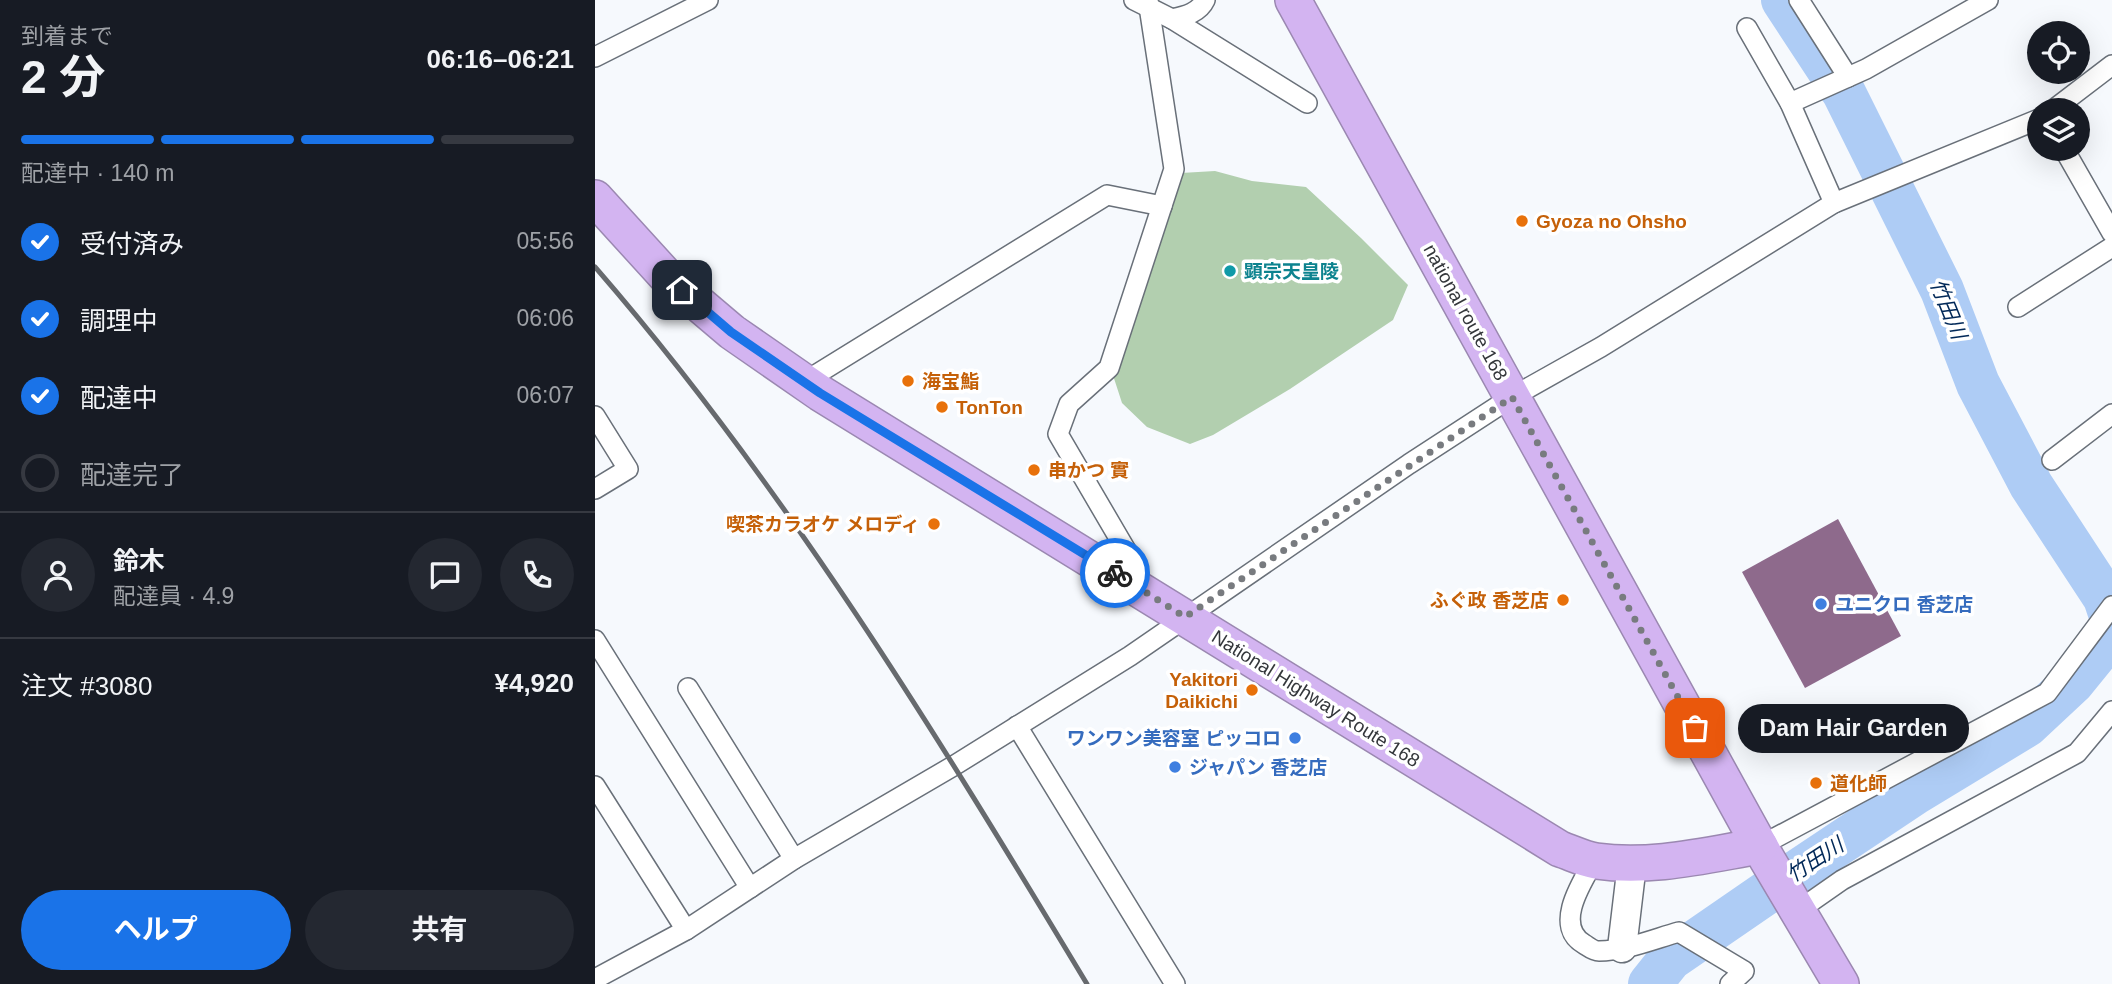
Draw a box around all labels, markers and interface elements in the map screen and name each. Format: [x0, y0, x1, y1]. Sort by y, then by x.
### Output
map controls [2027, 21, 2090, 161]
button: locate [2027, 21, 2090, 84]
text: 到着まで [21, 23, 113, 49]
text: 06:16–06:21 [427, 44, 574, 74]
text: 2 分 [21, 51, 105, 103]
button: layers [2027, 98, 2090, 161]
text: 配達中 · 140 m [21, 160, 174, 186]
place label: Gyoza no Ohsho [1536, 211, 1687, 232]
marker: Gyoza no Ohsho [1514, 213, 1530, 229]
icon: check [21, 223, 59, 261]
text: 05:56 [516, 228, 574, 254]
text: 受付済み [80, 229, 184, 259]
street label: national route 168 [1420, 241, 1512, 384]
pin [652, 260, 712, 320]
place label: 顕宗天皇陵 [1244, 261, 1339, 282]
marker: 顕宗天皇陵 [1222, 263, 1238, 279]
icon: home [663, 271, 701, 309]
water label: 竹田川 [1926, 275, 1972, 344]
icon: check [21, 300, 59, 338]
text: 06:06 [516, 305, 574, 331]
text: 調理中 [80, 306, 158, 336]
place label: 海宝鮨 [922, 371, 979, 392]
marker: 海宝鮨 [900, 373, 916, 389]
icon: check [21, 377, 59, 415]
text: 06:07 [516, 382, 574, 408]
text: 配達中 [80, 383, 158, 413]
place label: TonTon [956, 397, 1023, 418]
marker: TonTon [934, 399, 950, 415]
text: 配達完了 [80, 460, 184, 490]
place label: 串かつ 實 [1048, 460, 1129, 481]
marker: 串かつ 實 [1026, 462, 1042, 478]
place label: 喫茶カラオケ メロディ [726, 514, 920, 535]
marker: 喫茶カラオケ メロディ [926, 516, 942, 532]
button: person [21, 538, 95, 612]
button: chat [408, 538, 482, 612]
button: phone [500, 538, 574, 612]
courier [1080, 538, 1150, 608]
text: 鈴木 [113, 546, 165, 576]
icon: bike [1096, 554, 1134, 592]
text: 配達員 · 4.9 [113, 583, 234, 609]
place label: ふぐ政 香芝店 [1430, 590, 1549, 611]
marker: ふぐ政 香芝店 [1555, 592, 1571, 608]
place label: ユニクロ 香芝店 [1835, 594, 1973, 615]
marker: ユニクロ 香芝店 [1813, 596, 1829, 612]
street label: National Highway Route 168 [1208, 626, 1423, 771]
text: ¥4,920 [494, 668, 574, 698]
place label: Yakitori Daikichi [1165, 669, 1238, 712]
text: 注文 #3080 [21, 671, 153, 701]
marker: Yakitori Daikichi [1244, 682, 1260, 698]
pin [1665, 698, 1725, 758]
callout: Dam Hair Garden [1737, 704, 1968, 752]
icon: bag [1676, 709, 1714, 747]
text: Dam Hair Garden [1760, 715, 1947, 741]
place label: ワンワン美容室 ピッコロ [1067, 728, 1281, 749]
marker: ワンワン美容室 ピッコロ [1287, 730, 1303, 746]
place label: ジャパン 香芝店 [1189, 757, 1327, 778]
marker: ジャパン 香芝店 [1167, 759, 1183, 775]
place label: 道化師 [1830, 773, 1887, 794]
marker: 道化師 [1808, 775, 1824, 791]
water label: 竹田川 [1782, 832, 1849, 886]
button: ヘルプ [21, 890, 291, 970]
button: 共有 [305, 890, 574, 970]

